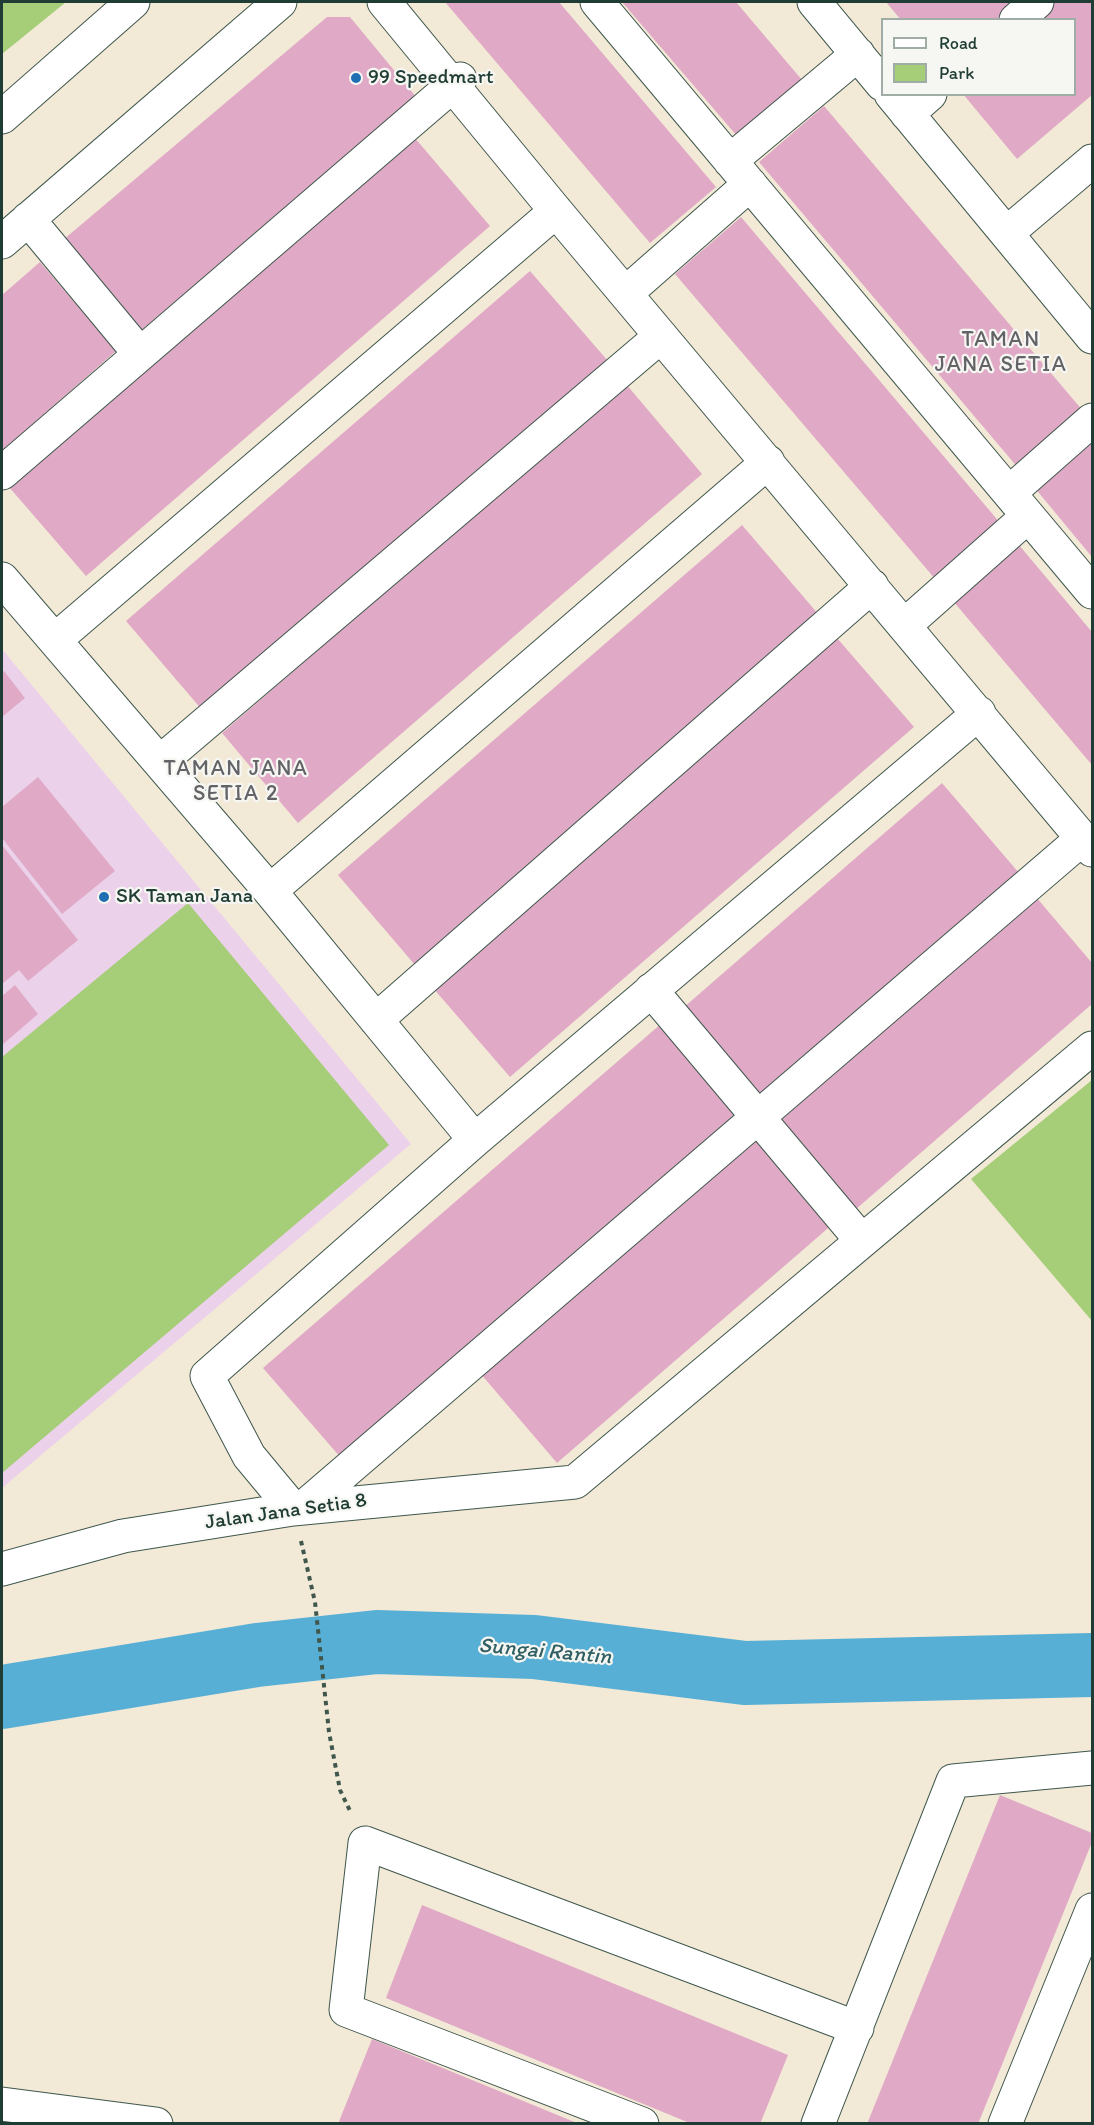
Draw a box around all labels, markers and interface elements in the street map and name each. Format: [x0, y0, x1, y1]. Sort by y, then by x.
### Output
legend [881, 18, 1076, 96]
text: Road [939, 32, 978, 54]
text: Park [939, 62, 974, 84]
place label: 99 Speedmart [368, 65, 494, 91]
marker: 99 Speedmart [349, 71, 363, 85]
district label: TAMAN JANA SETIA [936, 327, 1066, 378]
district label: TAMAN JANA SETIA 2 [163, 756, 309, 807]
place label: SK Taman Jana [116, 884, 253, 910]
marker: SK Taman Jana [97, 890, 111, 904]
street label: Jalan Jana Setia 8 [204, 1488, 368, 1536]
water label: Sungai Rantin [478, 1633, 612, 1671]

